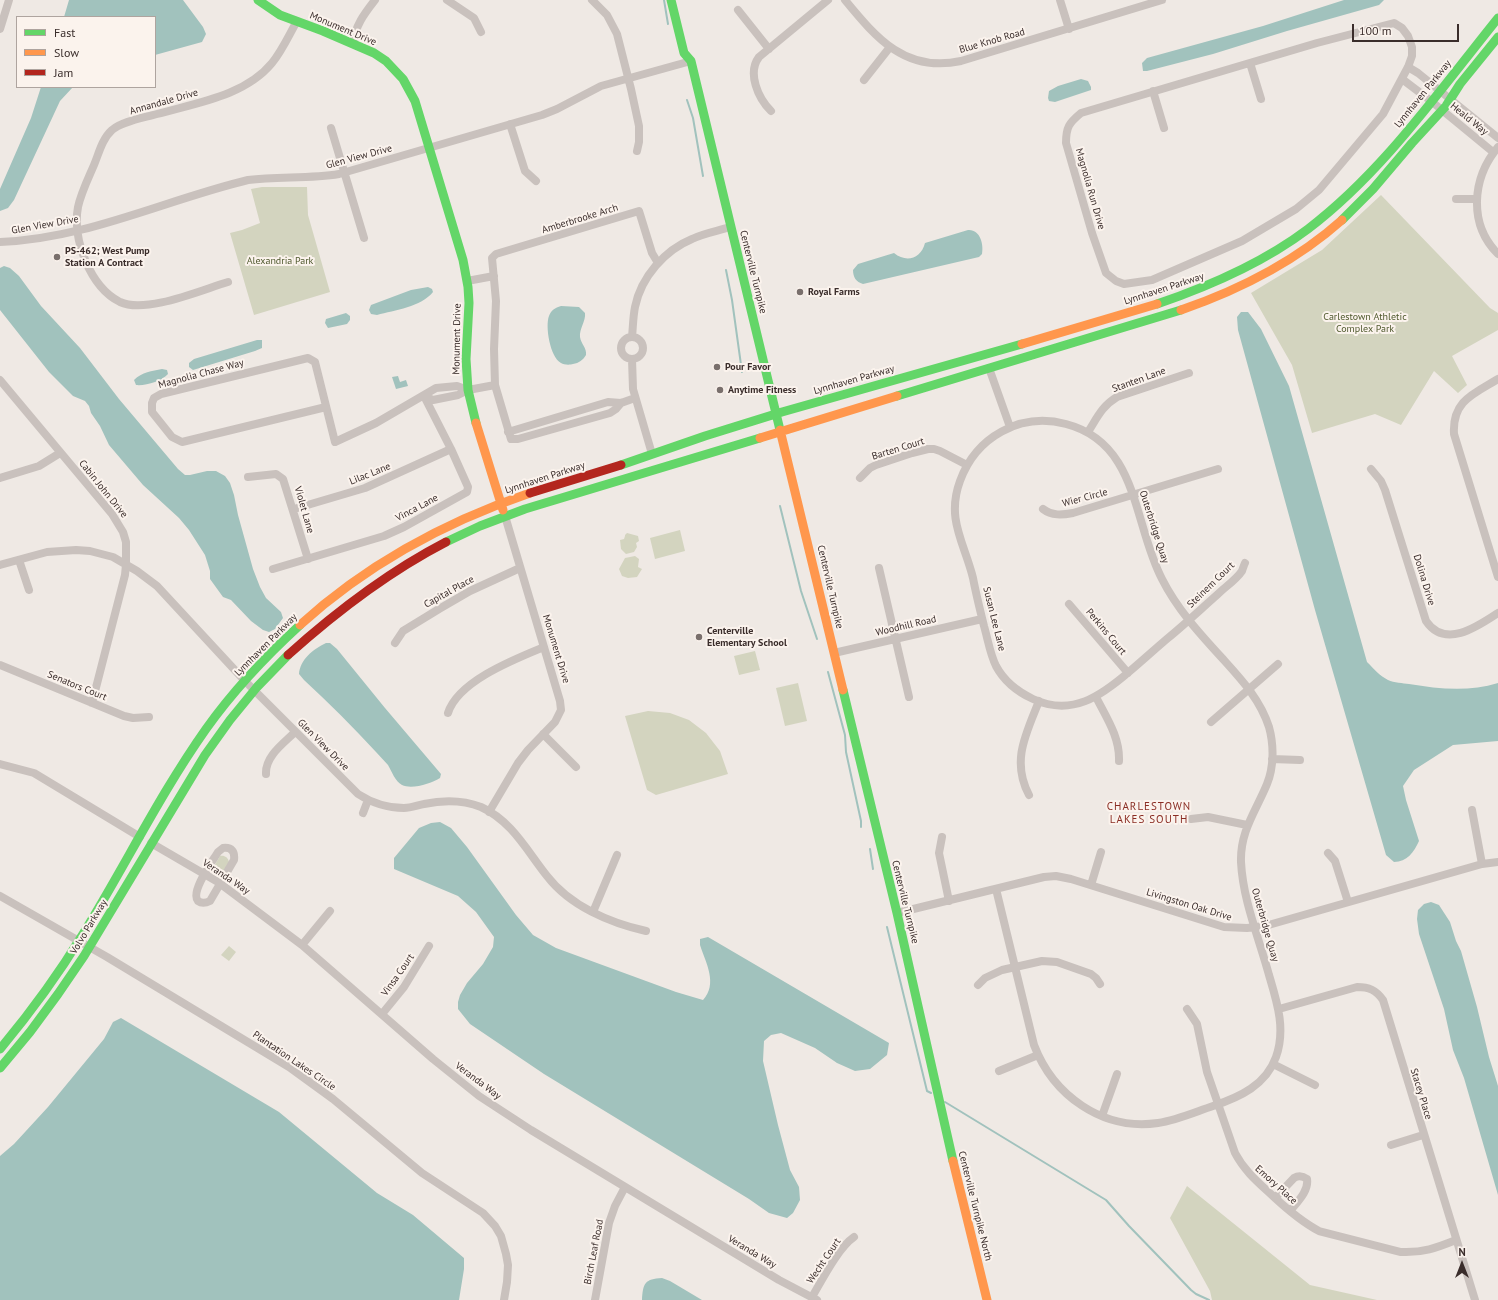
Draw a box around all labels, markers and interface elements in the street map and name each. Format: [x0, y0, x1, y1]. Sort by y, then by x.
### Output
street label: Monument Drive [308, 10, 378, 48]
legend [16, 16, 156, 88]
scale bar [1354, 16, 1461, 42]
text: 100 m [1359, 23, 1392, 38]
text: Fast [54, 25, 75, 40]
street label: Blue Knob Road [958, 26, 1026, 56]
text: Slow [54, 45, 79, 60]
street label: Lynnhaven Parkway [1392, 58, 1454, 130]
text: Jam [54, 65, 73, 80]
street label: Annandale Drive [128, 86, 200, 118]
street label: Heald Way [1448, 100, 1490, 138]
street label: Glen View Drive [325, 142, 393, 172]
street label: Magnolia Run Drive [1073, 147, 1107, 231]
street label: Amberbrooke Arch [540, 202, 620, 236]
street label: Glen View Drive [10, 213, 80, 237]
street label: Centerville Turnpike [737, 229, 769, 315]
place label: PS-462; West Pump Station A Contract [65, 245, 150, 268]
marker: PS-462; West Pump Station A Contract [52, 252, 62, 262]
park label: Alexandria Park [247, 255, 313, 267]
street label: Lynnhaven Parkway [1122, 270, 1206, 308]
place label: Royal Farms [808, 286, 860, 298]
marker: Royal Farms [795, 287, 805, 297]
street label: Monument Drive [450, 303, 464, 375]
park label: Carlestown Athletic Complex Park [1323, 311, 1407, 334]
street label: Magnolia Chase Way [157, 357, 245, 391]
place label: Pour Favor [725, 361, 771, 373]
marker: Pour Favor [712, 362, 722, 372]
street label: Lynnhaven Parkway [812, 363, 896, 397]
street label: Stanten Lane [1111, 365, 1167, 395]
place label: Anytime Fitness [728, 384, 796, 396]
marker: Anytime Fitness [715, 385, 725, 395]
street label: Barten Court [870, 435, 926, 463]
street label: Cabin John Drive [76, 458, 130, 520]
street label: Lynnhaven Parkway [503, 459, 587, 497]
street label: Lilac Lane [348, 460, 392, 488]
street label: Violet Lane [292, 485, 316, 535]
street label: Wier Circle [1061, 486, 1109, 510]
street label: Outerbridge Quay [1137, 489, 1171, 565]
street label: Vinca Lane [394, 492, 440, 524]
street label: Centerville Turnpike [815, 544, 845, 630]
street label: Dolina Drive [1411, 553, 1437, 607]
street label: Steinem Court [1185, 560, 1237, 610]
street label: Capital Place [422, 573, 476, 611]
street label: Susan Lee Lane [980, 586, 1008, 652]
street label: Perkins Court [1083, 606, 1129, 658]
street label: Lynnhaven Parkway [232, 611, 300, 679]
street label: Monument Drive [540, 613, 572, 685]
street label: Woodhill Road [875, 613, 937, 639]
place label: Centerville Elementary School [707, 625, 787, 648]
marker: Centerville Elementary School [694, 632, 704, 642]
street label: Senators Court [46, 669, 108, 703]
street label: Glen View Drive [295, 717, 351, 773]
district label: CHARLESTOWN LAKES SOUTH [1107, 800, 1191, 826]
street label: Veranda Way [200, 857, 252, 897]
street label: Centerville Turnpike [889, 859, 921, 945]
street label: Livingston Oak Drive [1145, 886, 1233, 924]
street label: Outerbridge Quay [1249, 887, 1281, 963]
street label: Volvo Parkway [68, 898, 110, 956]
street label: Vinsa Court [379, 952, 417, 998]
street label: Plantation Lakes Circle [250, 1029, 338, 1093]
street label: Veranda Way [453, 1060, 503, 1102]
street label: Stacey Place [1408, 1067, 1434, 1121]
street label: Centerville Turnpike North [956, 1150, 994, 1262]
street label: Emory Place [1253, 1163, 1299, 1207]
street label: Birch Leaf Road [582, 1218, 606, 1286]
street label: Veranda Way [726, 1233, 778, 1271]
street label: Wecht Court [804, 1236, 844, 1286]
north arrow [1442, 1244, 1482, 1284]
text: N [1458, 1245, 1466, 1259]

